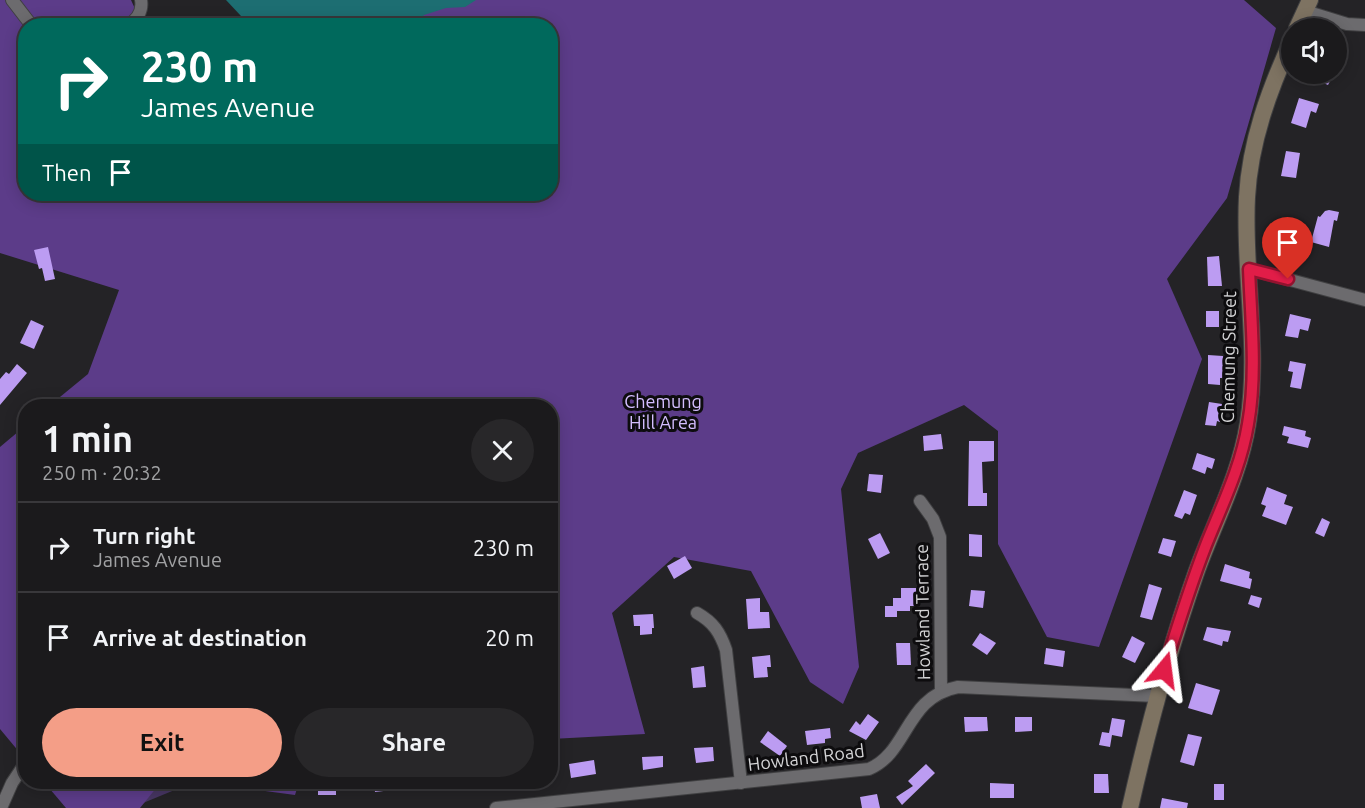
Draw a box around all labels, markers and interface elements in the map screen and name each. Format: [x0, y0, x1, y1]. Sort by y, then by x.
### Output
map controls [1281, 18, 1347, 84]
button: sound [1281, 18, 1347, 84]
icon: right [42, 42, 120, 120]
text: 230 m [141, 43, 258, 90]
text: James Avenue [141, 92, 315, 122]
icon: arrive [104, 156, 137, 189]
text: Then [42, 160, 92, 185]
pin [1262, 217, 1313, 279]
icon: arrive [1271, 226, 1304, 259]
street label: Chemung Street [1217, 291, 1239, 423]
park label: Chemung Hill Area [624, 391, 702, 432]
text: 1 min [42, 418, 133, 459]
button: close [471, 419, 534, 482]
text: 250 m · 20:32 [42, 461, 162, 484]
text: Turn right [93, 523, 195, 548]
icon: right [42, 531, 75, 564]
text: 230 m [473, 535, 534, 560]
street label: Howland Terrace [911, 544, 933, 680]
text: James Avenue [93, 548, 222, 571]
icon: arrive [42, 621, 75, 654]
text: Arrive at destination [93, 625, 307, 650]
text: 20 m [485, 625, 534, 650]
position arrow [1132, 638, 1196, 702]
button: Exit [42, 708, 282, 777]
button: Share [294, 708, 534, 777]
street label: Howland Road [746, 740, 866, 774]

